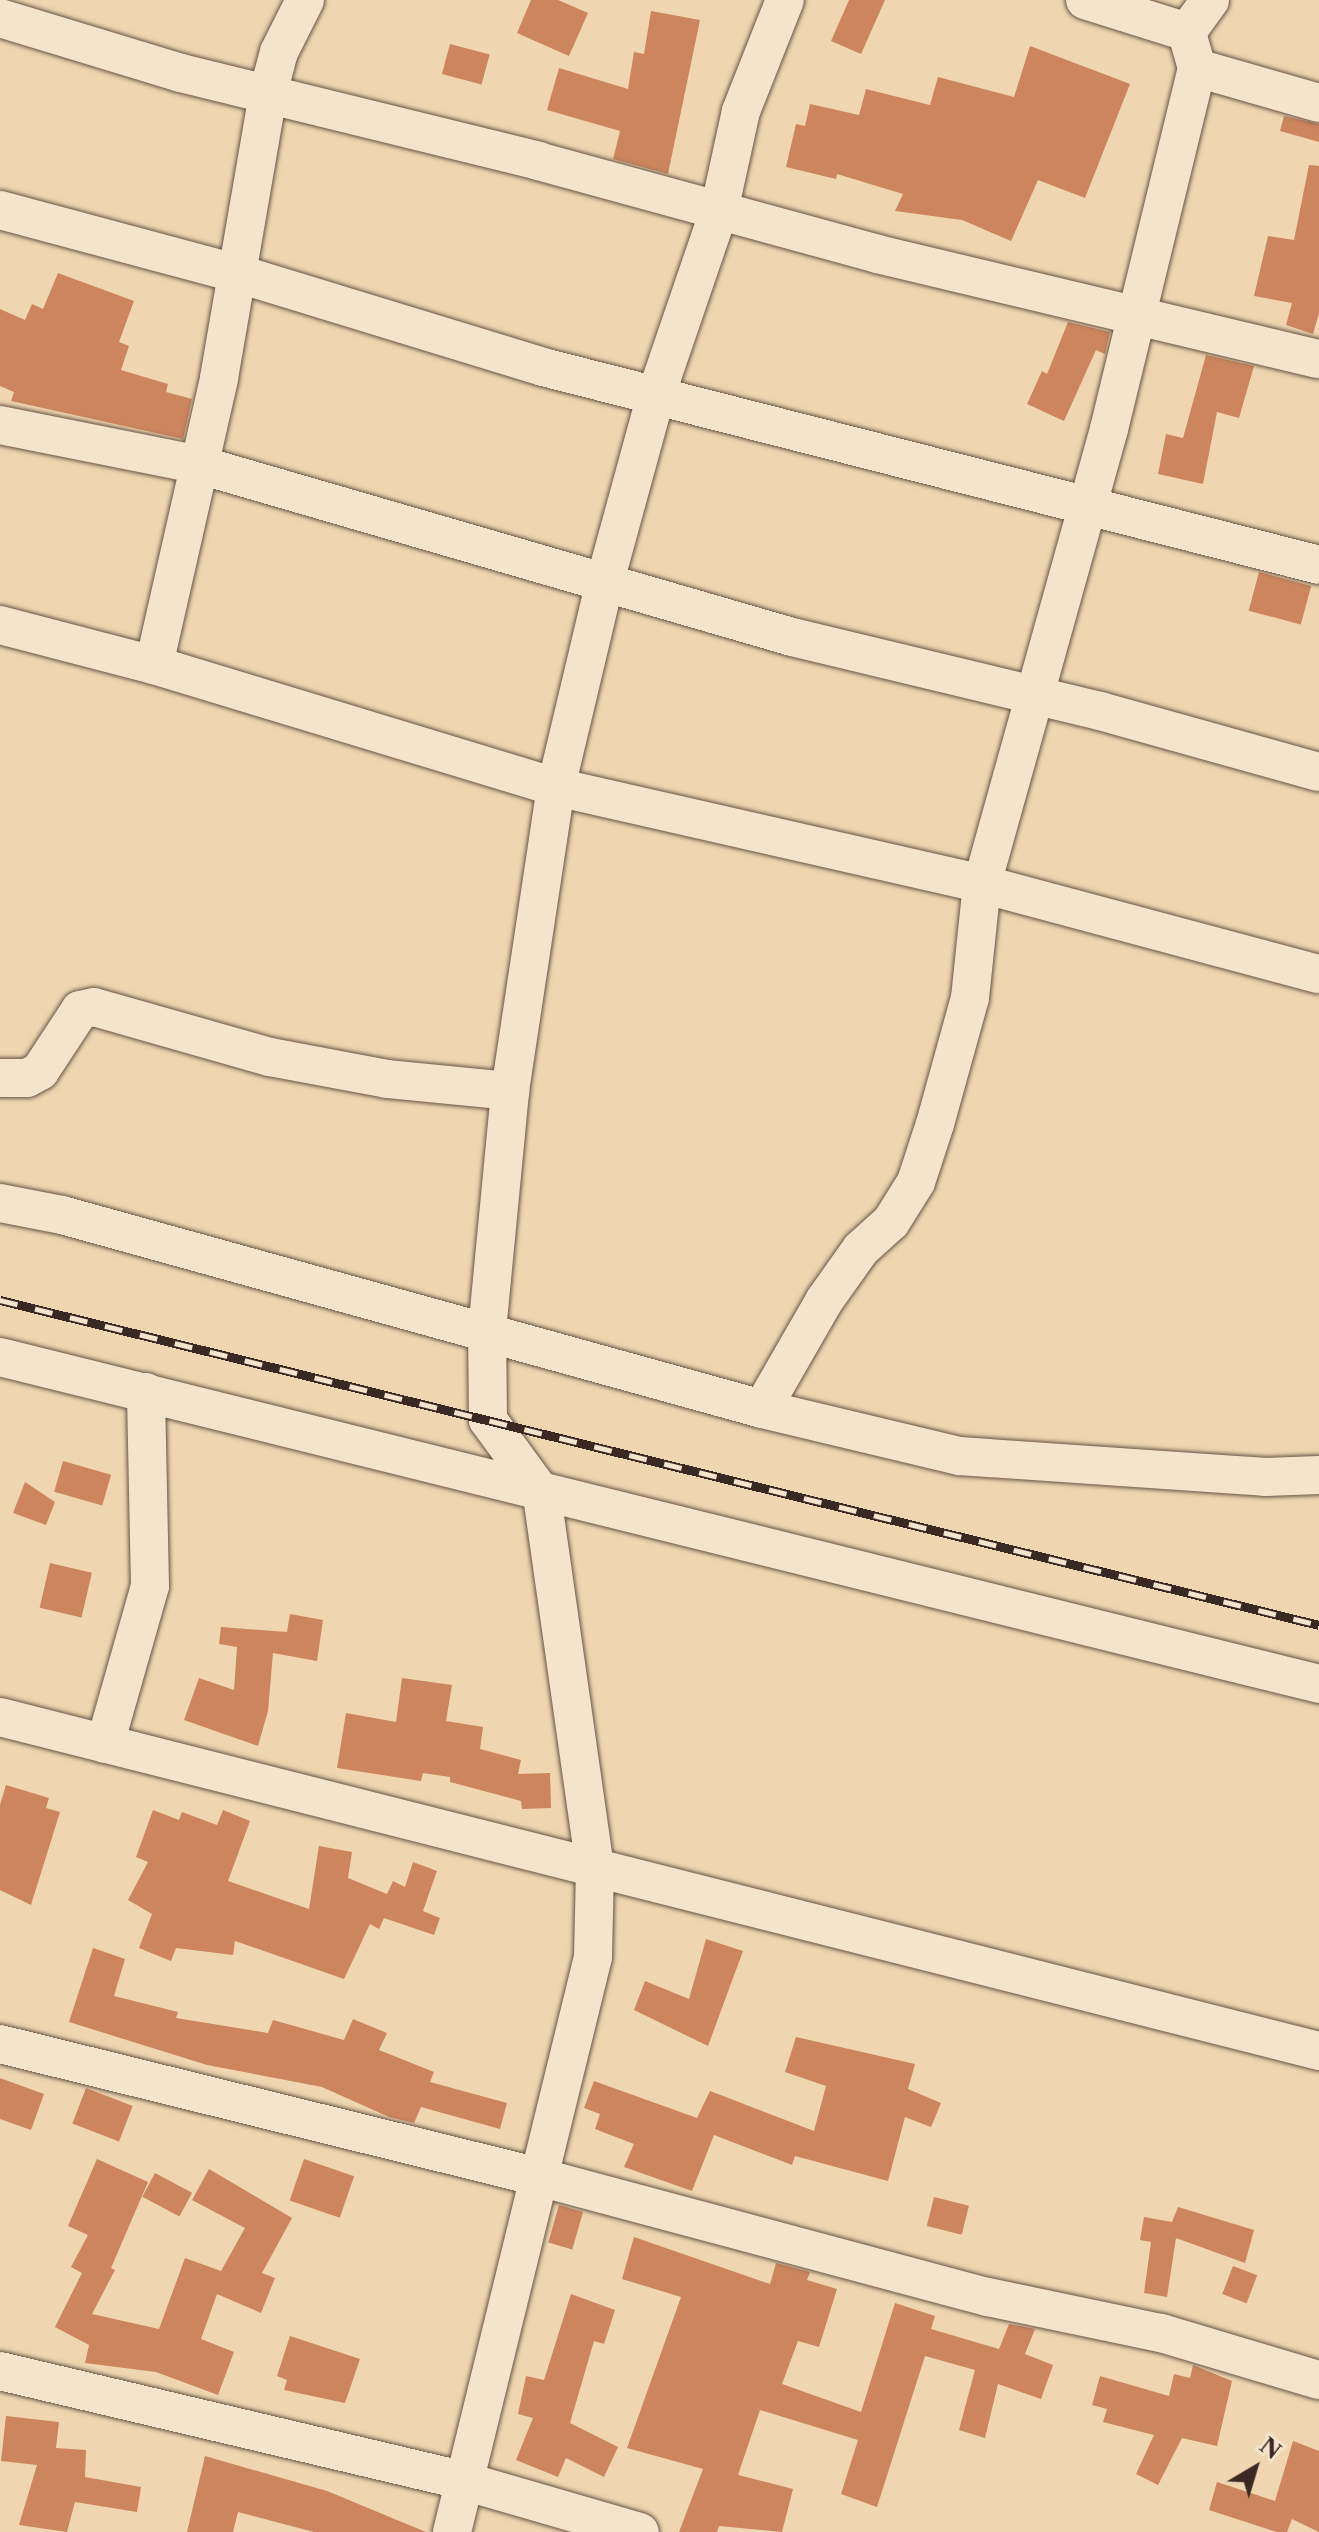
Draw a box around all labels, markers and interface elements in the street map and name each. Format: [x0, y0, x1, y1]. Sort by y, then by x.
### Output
north arrow [1215, 2428, 1295, 2508]
text: N [1254, 2432, 1286, 2465]

